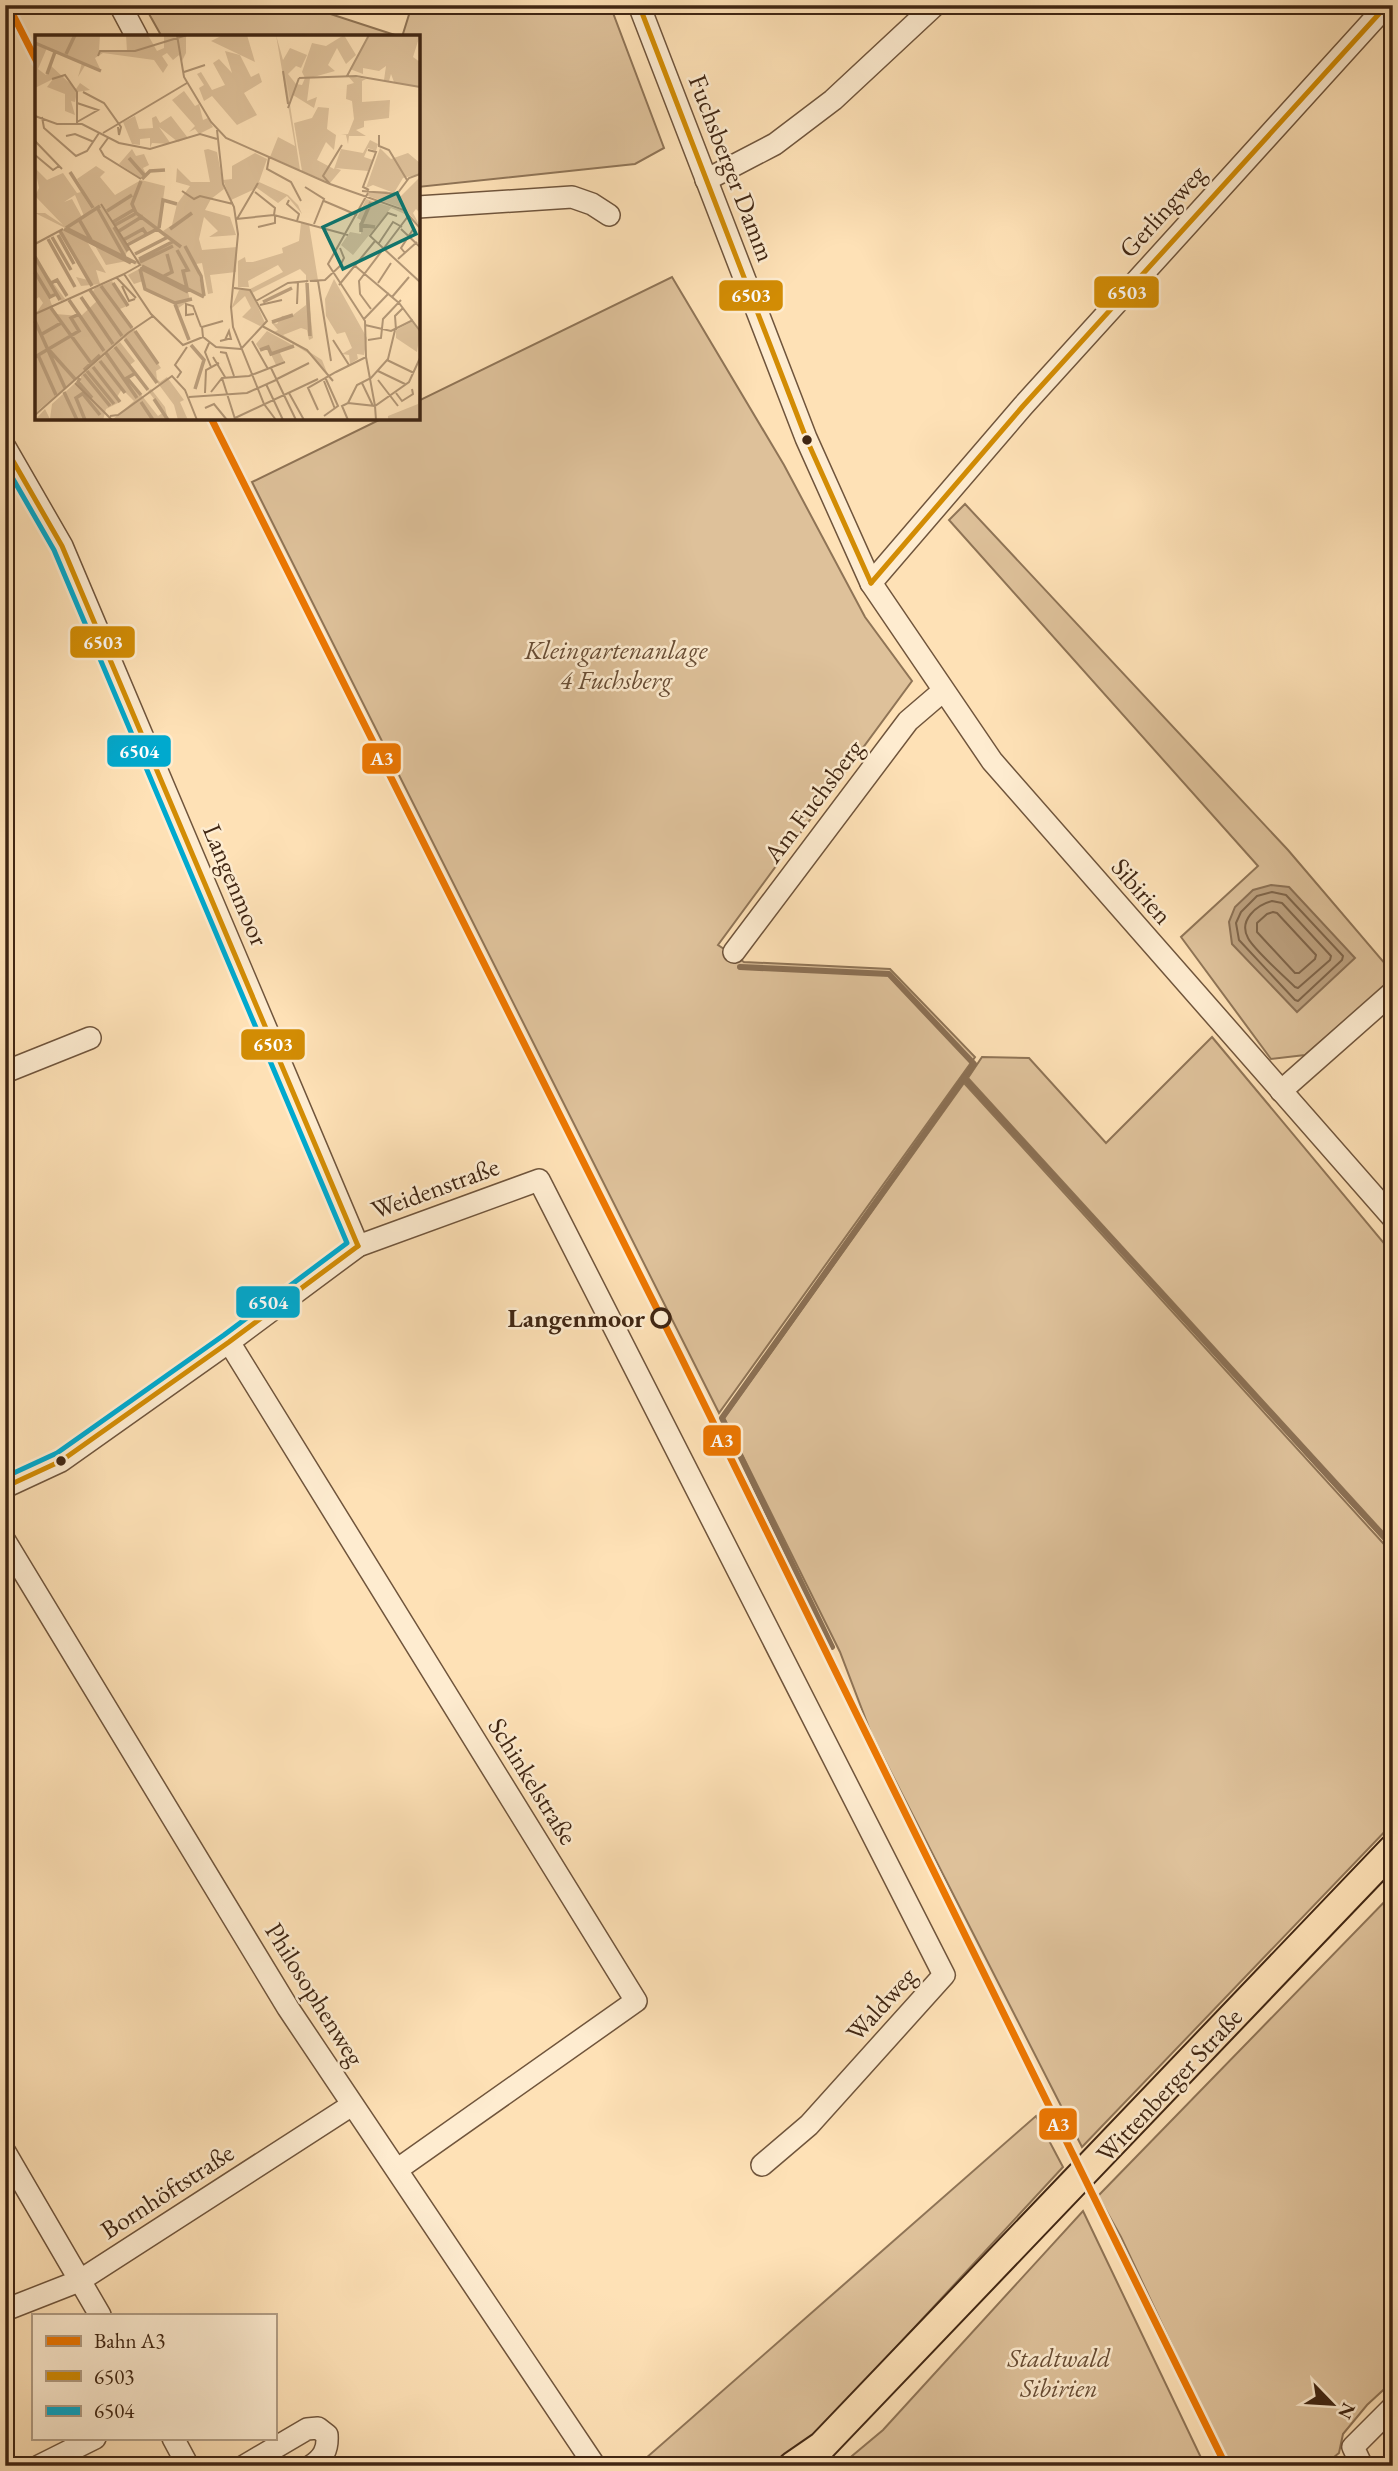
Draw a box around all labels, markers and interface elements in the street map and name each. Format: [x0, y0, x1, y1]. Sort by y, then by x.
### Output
inset map [35, 35, 420, 420]
street label: Fuchsberger Damm [681, 70, 783, 266]
street label: Gerlingweg [1111, 157, 1213, 265]
line badge: 6503 [1093, 275, 1160, 309]
line badge: 6503 [718, 279, 784, 312]
text: 6503 [1107, 280, 1147, 305]
text: 6503 [731, 283, 771, 308]
unlabelled marker [800, 433, 814, 447]
line badge: 6503 [69, 625, 136, 659]
text: 6503 [83, 630, 123, 655]
park label: Kleingartenanlage 4 Fuchsberg [523, 633, 709, 697]
street label: Am Fuchsberg [755, 732, 871, 870]
line badge: 6504 [106, 734, 172, 768]
text: 6504 [119, 739, 160, 764]
line badge: A3 [361, 742, 402, 775]
text: A3 [369, 746, 394, 771]
street label: Langenmoor [195, 819, 277, 951]
street label: Sibirien [1104, 851, 1180, 931]
line badge: 6503 [240, 1028, 306, 1061]
text: 6503 [253, 1032, 293, 1057]
street label: Weidenstraße [366, 1149, 504, 1227]
line badge: 6504 [235, 1285, 301, 1319]
text: 6504 [248, 1290, 289, 1315]
place label: Langenmoor [507, 1301, 645, 1335]
marker: Langenmoor [651, 1308, 671, 1328]
line badge: A3 [702, 1424, 742, 1457]
text: A3 [709, 1428, 734, 1453]
unlabelled marker [54, 1454, 68, 1468]
street label: Schinkelstraße [481, 1711, 585, 1851]
street label: Philosophenweg [257, 1916, 373, 2073]
street label: Waldweg [838, 1959, 924, 2049]
street label: Wittenberger Straße [1088, 2000, 1250, 2170]
line badge: A3 [1038, 2107, 1078, 2141]
text: A3 [1045, 2112, 1070, 2137]
street label: Bornhöftstraße [94, 2135, 240, 2247]
legend [32, 2314, 276, 2440]
text: Bahn A3 [94, 2327, 165, 2354]
park label: Stadtwald Sibirien [1007, 2341, 1111, 2405]
text: 6503 [94, 2363, 134, 2390]
north arrow [1296, 2370, 1366, 2440]
text: 6504 [94, 2397, 135, 2424]
text: N [1332, 2399, 1362, 2424]

